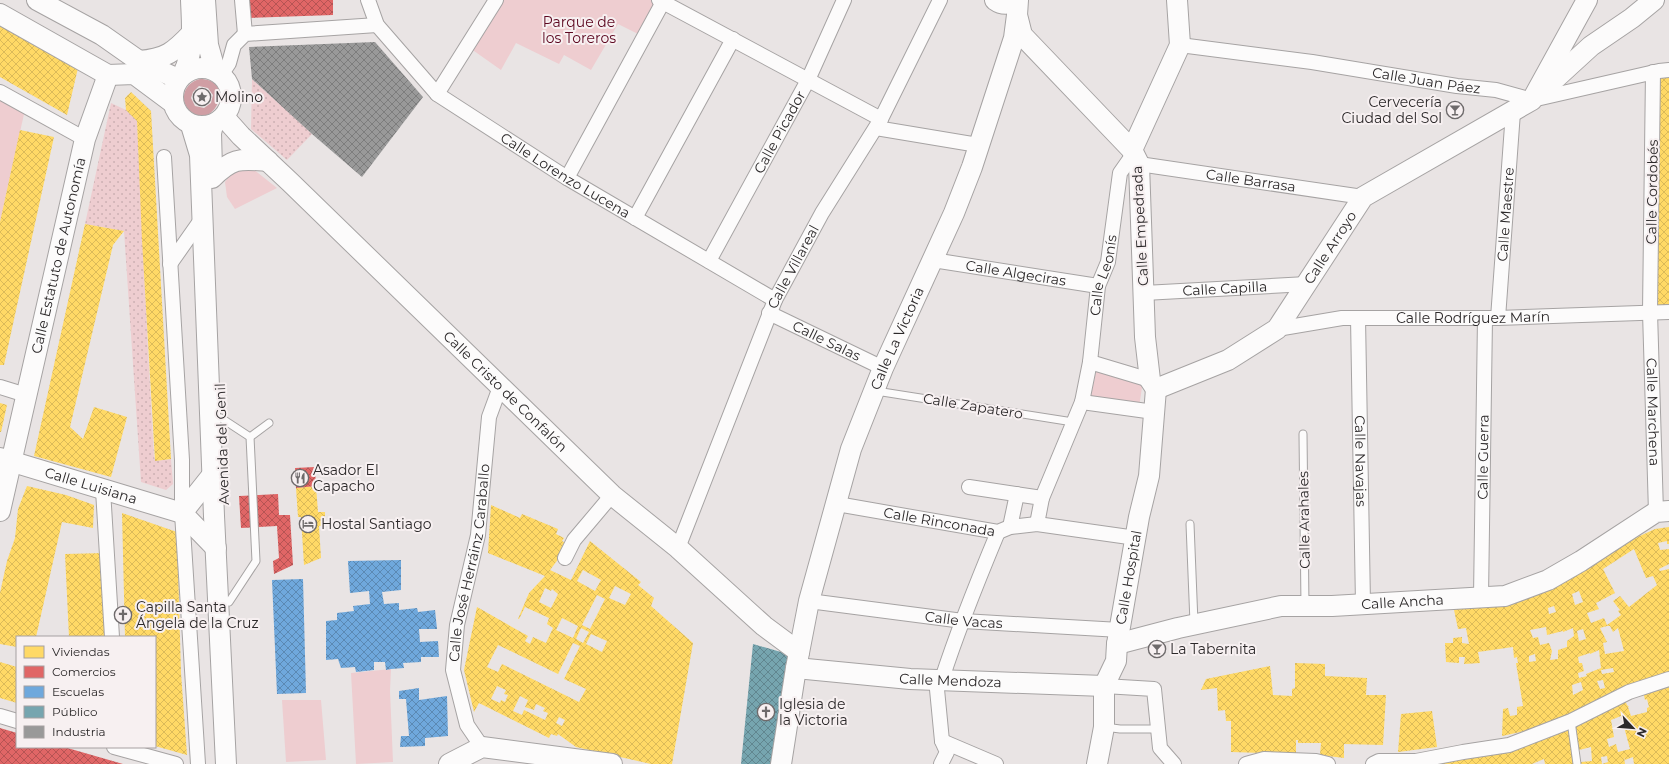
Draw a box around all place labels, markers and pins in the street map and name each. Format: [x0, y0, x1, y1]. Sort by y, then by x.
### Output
place icon: Molino [192, 87, 212, 107]
place label: Molino [215, 88, 263, 106]
place label: Cervecería Ciudad del Sol [1341, 93, 1442, 127]
bar icon: Cervecería Ciudad del Sol [1445, 100, 1465, 120]
place label: Asador El Capacho [313, 461, 379, 495]
restaurant icon: Asador El Capacho [290, 468, 310, 488]
hotel icon: Hostal Santiago [298, 514, 318, 534]
place label: Hostal Santiago [321, 515, 432, 533]
place label: Capilla Santa Ángela de la Cruz [136, 598, 259, 632]
church icon: Capilla Santa Ángela de la Cruz [113, 605, 133, 625]
bar icon: La Tabernita [1147, 639, 1167, 659]
place label: La Tabernita [1170, 640, 1256, 658]
place label: Iglesia de la Victoria [779, 695, 848, 729]
church icon: Iglesia de la Victoria [756, 702, 776, 722]

